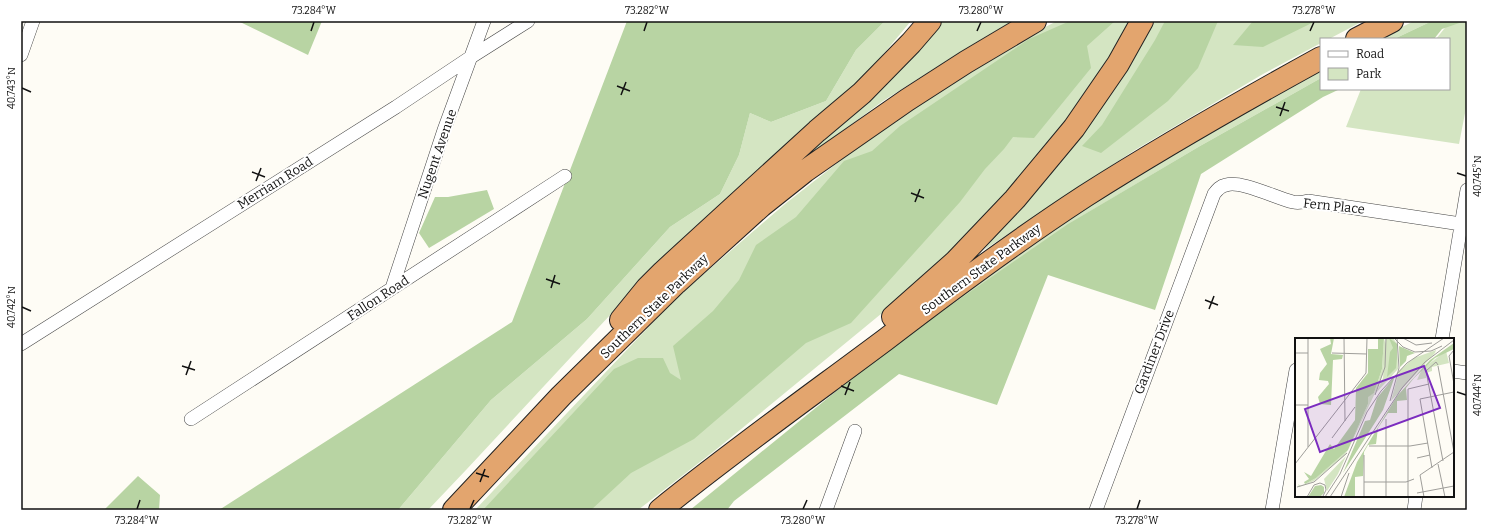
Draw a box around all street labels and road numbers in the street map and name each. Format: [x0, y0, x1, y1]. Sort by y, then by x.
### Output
street label: Nugent Avenue [415, 107, 459, 201]
street label: Merriam Road [235, 154, 316, 212]
street label: Fern Place [1302, 195, 1366, 217]
street label: Southern State Parkway [918, 221, 1044, 317]
street label: Southern State Parkway [597, 251, 711, 361]
street label: Fallon Road [344, 272, 412, 323]
street label: Gardiner Drive [1131, 308, 1177, 396]

